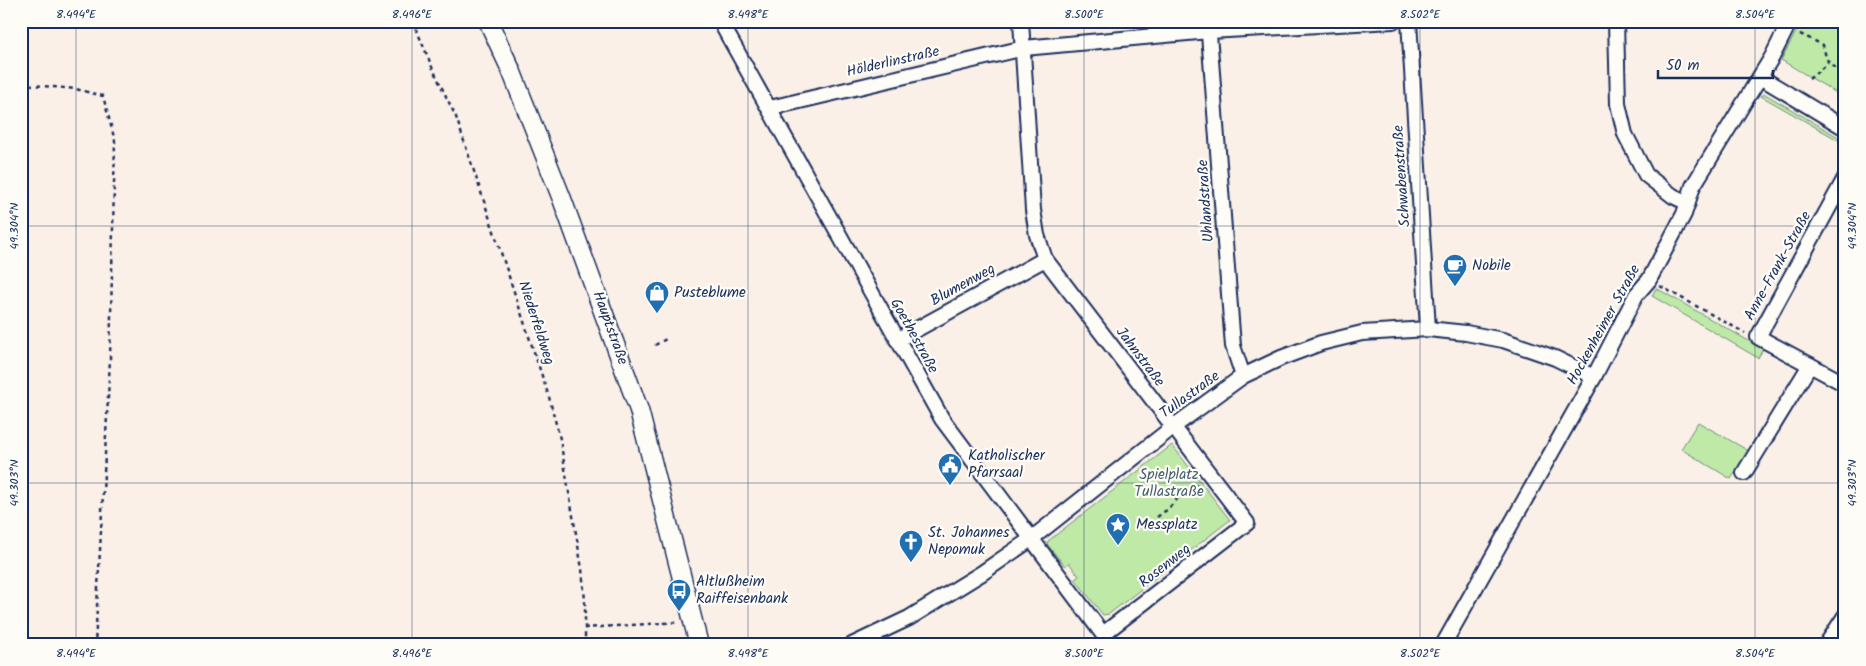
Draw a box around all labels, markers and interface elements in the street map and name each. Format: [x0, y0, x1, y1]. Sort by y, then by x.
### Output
text: 8.494°E [56, 5, 97, 24]
text: 8.496°E [392, 5, 433, 24]
text: 8.498°E [728, 5, 769, 24]
text: 8.500°E [1064, 5, 1105, 24]
text: 8.502°E [1400, 5, 1441, 24]
text: 8.504°E [1735, 5, 1776, 24]
street label: Hölderlinstraße [844, 40, 942, 84]
scale bar [1658, 48, 1774, 80]
text: 50 m [1666, 54, 1700, 78]
street label: Schwabenstraße [1386, 124, 1418, 228]
street label: Uhlandstraße [1191, 159, 1221, 243]
text: 49.304°N [5, 203, 24, 249]
text: 49.304°N [1843, 203, 1862, 249]
street label: Anne-Frank-Straße [1738, 207, 1818, 325]
cafe icon: Nobile [1442, 253, 1468, 287]
place label: Nobile [1472, 254, 1511, 278]
street label: Blumenweg [926, 257, 1000, 313]
street label: Hockenheimer Straße [1561, 260, 1647, 390]
street label: Niederfeldweg [511, 278, 561, 368]
shop icon: Pusteblume [644, 280, 670, 314]
place label: Pusteblume [674, 281, 746, 305]
street label: Hauptstraße [586, 288, 635, 369]
street label: Goethestraße [883, 294, 945, 378]
street label: Jahnstraße [1109, 322, 1171, 392]
street label: Tullastraße [1155, 365, 1225, 425]
place label: Katholischer Pfarrsaal [968, 444, 1046, 485]
public building icon: Katholischer Pfarrsaal [937, 452, 963, 486]
text: 49.303°N [5, 459, 24, 507]
text: 49.303°N [1843, 459, 1862, 507]
park label: Spielplatz Tullastraße [1134, 463, 1204, 504]
place icon: Messplatz [1105, 512, 1131, 546]
place label: Messplatz [1136, 513, 1198, 537]
place label: St. Johannes Nepomuk [928, 521, 1010, 562]
church icon: St. Johannes Nepomuk [898, 529, 924, 563]
street label: Rosenweg [1134, 538, 1196, 594]
place label: Altlußheim Raiffeisenbank [696, 570, 789, 611]
bus stop icon: Altlußheim Raiffeisenbank [666, 578, 692, 612]
text: 8.494°E [56, 644, 97, 663]
text: 8.496°E [392, 644, 433, 663]
text: 8.498°E [728, 644, 769, 663]
text: 8.500°E [1064, 644, 1105, 663]
text: 8.502°E [1400, 644, 1441, 663]
text: 8.504°E [1735, 644, 1776, 663]

